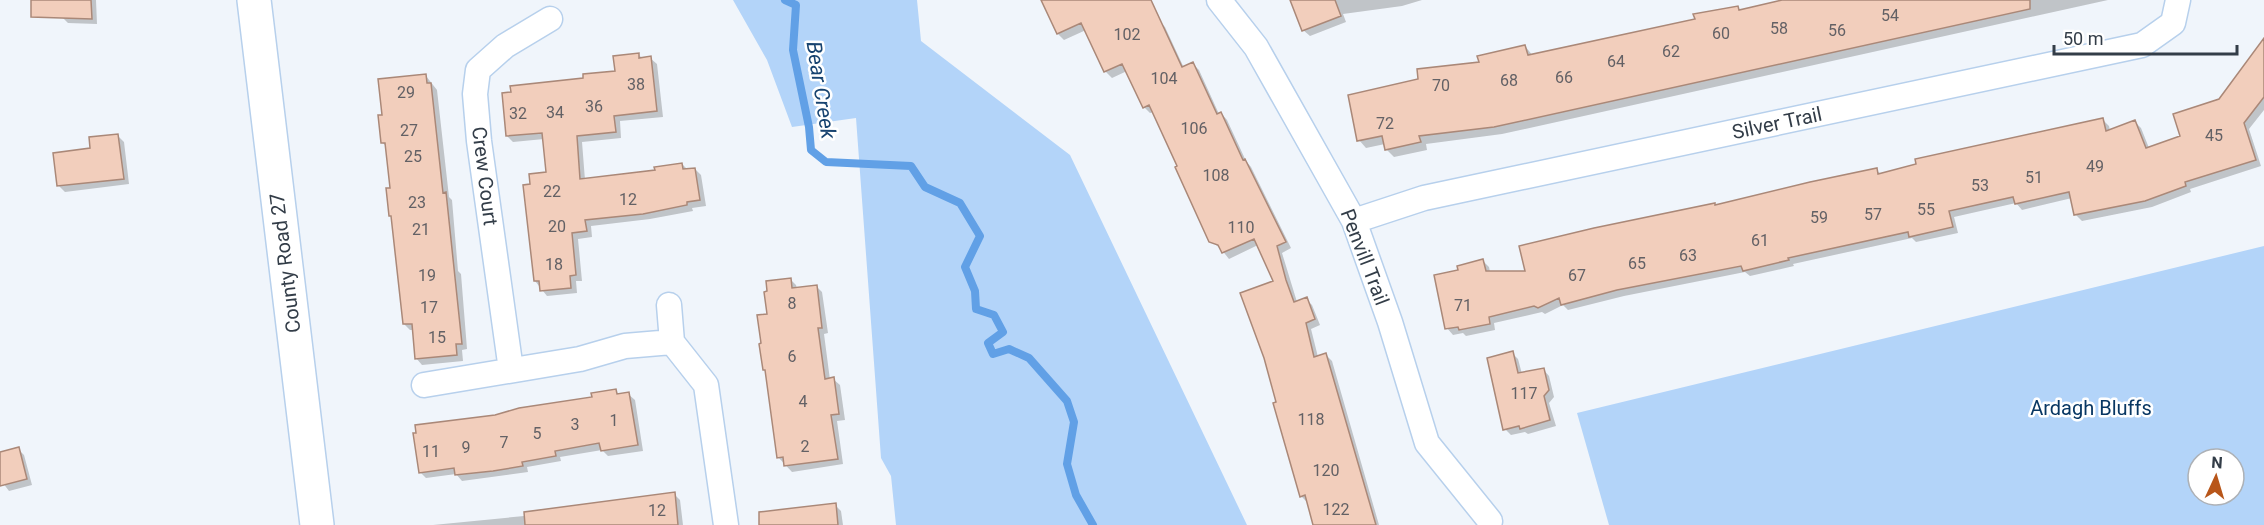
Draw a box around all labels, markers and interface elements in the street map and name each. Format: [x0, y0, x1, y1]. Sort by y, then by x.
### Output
house number: 54 [1881, 6, 1899, 25]
scale bar [2054, 18, 2237, 56]
house number: 58 [1770, 19, 1788, 38]
house number: 56 [1828, 21, 1846, 40]
house number: 60 [1712, 24, 1730, 43]
house number: 102 [1114, 25, 1140, 44]
text: 50 m [2063, 28, 2103, 49]
water label: Bear Creek [801, 39, 841, 141]
house number: 62 [1662, 42, 1680, 61]
house number: 64 [1607, 52, 1625, 71]
house number: 66 [1555, 68, 1573, 87]
house number: 104 [1151, 69, 1177, 88]
house number: 68 [1500, 71, 1518, 90]
house number: 38 [627, 75, 645, 94]
house number: 70 [1432, 76, 1450, 95]
house number: 29 [397, 83, 415, 102]
house number: 36 [585, 97, 603, 116]
street label: Silver Trail [1730, 102, 1824, 144]
house number: 34 [546, 103, 564, 122]
house number: 32 [509, 104, 527, 123]
house number: 72 [1376, 114, 1394, 133]
house number: 106 [1181, 119, 1207, 138]
house number: 27 [400, 121, 418, 140]
street label: Crew Court [467, 125, 503, 227]
house number: 45 [2205, 126, 2223, 145]
house number: 25 [404, 147, 422, 166]
house number: 49 [2086, 157, 2104, 176]
house number: 108 [1203, 166, 1229, 185]
house number: 51 [2025, 168, 2043, 187]
house number: 53 [1971, 176, 1989, 195]
house number: 22 [543, 182, 561, 201]
house number: 12 [619, 190, 637, 209]
street label: County Road 27 [265, 192, 305, 334]
house number: 23 [408, 193, 426, 212]
house number: 55 [1917, 200, 1935, 219]
street label: Penvill Trail [1336, 205, 1394, 309]
house number: 57 [1864, 205, 1882, 224]
house number: 59 [1810, 208, 1828, 227]
house number: 20 [548, 217, 566, 236]
house number: 110 [1228, 218, 1254, 237]
house number: 21 [412, 220, 430, 239]
house number: 61 [1751, 231, 1769, 250]
house number: 63 [1679, 246, 1697, 265]
house number: 65 [1628, 254, 1646, 273]
house number: 18 [545, 255, 563, 274]
house number: 19 [418, 266, 436, 285]
house number: 67 [1568, 266, 1586, 285]
house number: 8 [788, 294, 797, 313]
house number: 71 [1454, 296, 1472, 315]
house number: 17 [420, 298, 438, 317]
house number: 15 [428, 328, 446, 347]
house number: 6 [788, 347, 797, 366]
house number: 117 [1511, 384, 1537, 403]
house number: 4 [799, 392, 808, 411]
park label: Ardagh Bluffs [2030, 396, 2152, 420]
house number: 118 [1298, 410, 1324, 429]
house number: 1 [610, 411, 619, 430]
house number: 3 [571, 415, 580, 434]
house number: 5 [533, 424, 542, 443]
house number: 7 [500, 433, 509, 452]
house number: 2 [801, 437, 810, 456]
house number: 9 [462, 438, 471, 457]
house number: 11 [422, 442, 440, 461]
north arrow [2186, 447, 2246, 507]
text: N [2211, 453, 2223, 472]
house number: 120 [1313, 461, 1339, 480]
house number: 122 [1323, 500, 1349, 519]
house number: 12 [648, 501, 666, 520]

